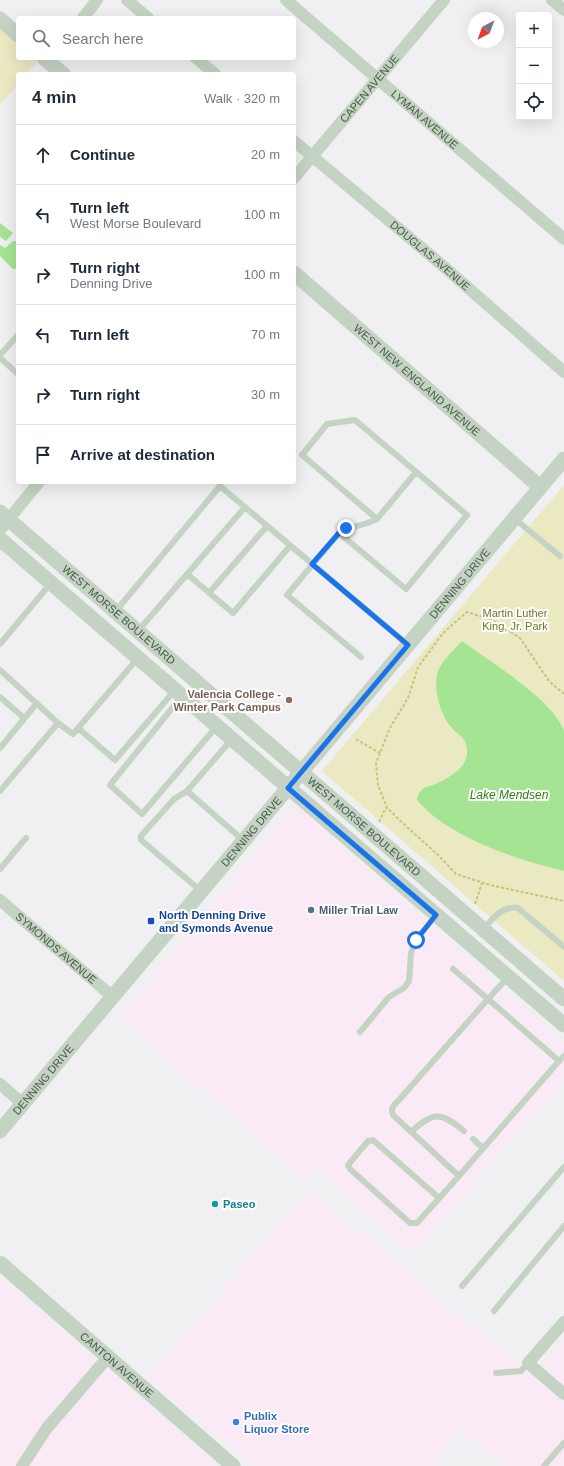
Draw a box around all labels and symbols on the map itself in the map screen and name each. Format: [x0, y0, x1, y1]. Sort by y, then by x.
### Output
north arrow [468, 12, 504, 48]
street label: CAPEN AVENUE [337, 52, 401, 125]
street label: LYMAN AVENUE [389, 87, 461, 151]
street label: DOUGLAS AVENUE [388, 218, 472, 293]
street label: WEST NEW ENGLAND AVENUE [351, 322, 483, 438]
route end [337, 519, 355, 537]
street label: DENNING DRIVE [427, 546, 492, 621]
street label: WEST MORSE BOULEVARD [60, 563, 178, 667]
park label: Martin Luther King, Jr. Park [482, 607, 548, 632]
place label: Valencia College - Winter Park Campus [174, 688, 281, 713]
marker: Valencia College - Winter Park Campus [284, 695, 294, 705]
street label: WEST MORSE BOULEVARD [305, 774, 423, 878]
water label: Lake Mendsen [470, 788, 549, 802]
street label: DENNING DRIVE [219, 794, 284, 869]
place label: Miller Trial Law [319, 904, 398, 916]
marker: Miller Trial Law [306, 905, 316, 915]
place label: North Denning Drive and Symonds Avenue [159, 909, 273, 934]
street label: SYMONDS AVENUE [13, 910, 99, 986]
marker: North Denning Drive and Symonds Avenue [146, 916, 156, 926]
route start [407, 931, 425, 949]
street label: DENNING DRIVE [10, 1042, 76, 1117]
place label: Paseo [223, 1198, 256, 1210]
marker: Paseo [210, 1199, 220, 1209]
street label: CANTON AVENUE [78, 1330, 156, 1400]
place label: Publix Liquor Store [244, 1410, 309, 1435]
marker: Publix Liquor Store [231, 1417, 241, 1427]

